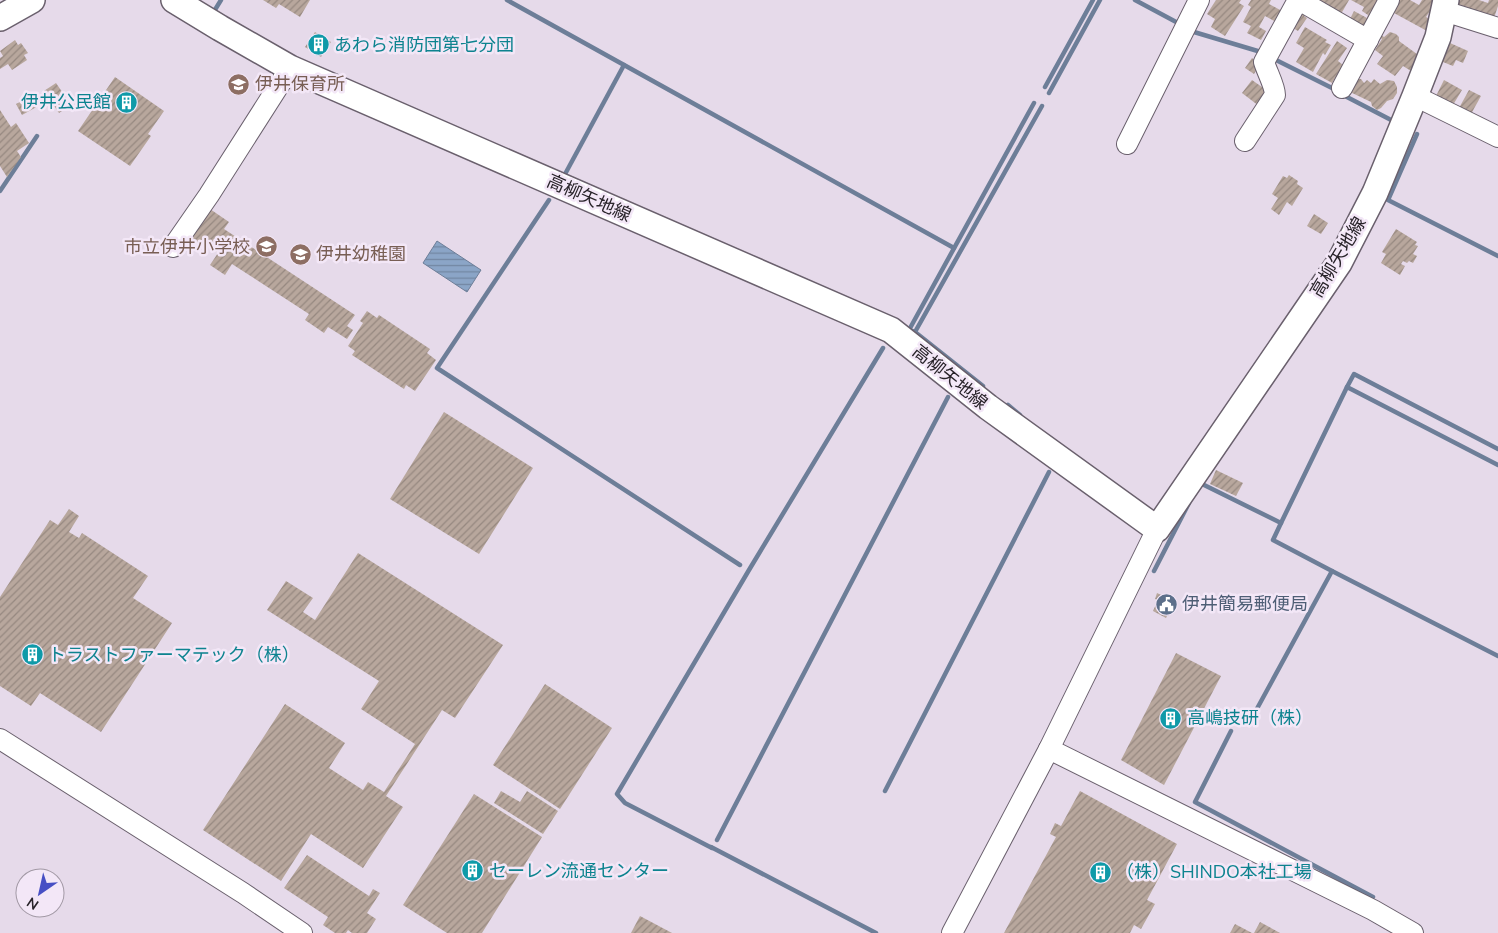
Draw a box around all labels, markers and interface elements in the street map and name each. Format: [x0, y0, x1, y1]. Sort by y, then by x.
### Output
building icon: あわら消防団第七分団 [306, 33, 330, 57]
place label: あわら消防団第七分団 [334, 33, 514, 57]
school or university icon: 伊井保育所 [227, 72, 251, 96]
place label: 伊井保育所 [255, 72, 345, 96]
place label: 伊井公民館 [21, 90, 111, 114]
building icon: 伊井公民館 [115, 90, 139, 114]
street label: 高柳矢地線 [543, 169, 635, 227]
street label: 高柳矢地線 [1305, 212, 1371, 302]
place label: 市立伊井小学校 [124, 235, 250, 259]
school or university icon: 市立伊井小学校 [254, 235, 278, 259]
school or university icon: 伊井幼稚園 [288, 242, 312, 266]
place label: 伊井幼稚園 [316, 242, 406, 266]
street label: 高柳矢地線 [907, 339, 993, 415]
public building icon: 伊井簡易郵便局 [1154, 592, 1178, 616]
place label: 伊井簡易郵便局 [1182, 592, 1308, 616]
building icon: トラストファーマテック（株） [20, 643, 44, 667]
place label: トラストファーマテック（株） [48, 643, 300, 667]
building icon: 高嶋技研（株） [1159, 706, 1183, 730]
place label: 高嶋技研（株） [1187, 706, 1313, 730]
building icon: セーレン流通センター [461, 859, 485, 883]
place label: セーレン流通センター [489, 859, 669, 883]
building icon: （株）SHINDO本社工場 [1088, 860, 1112, 884]
place label: （株）SHINDO本社工場 [1116, 860, 1312, 884]
north arrow [15, 868, 65, 918]
text: N [23, 893, 43, 914]

